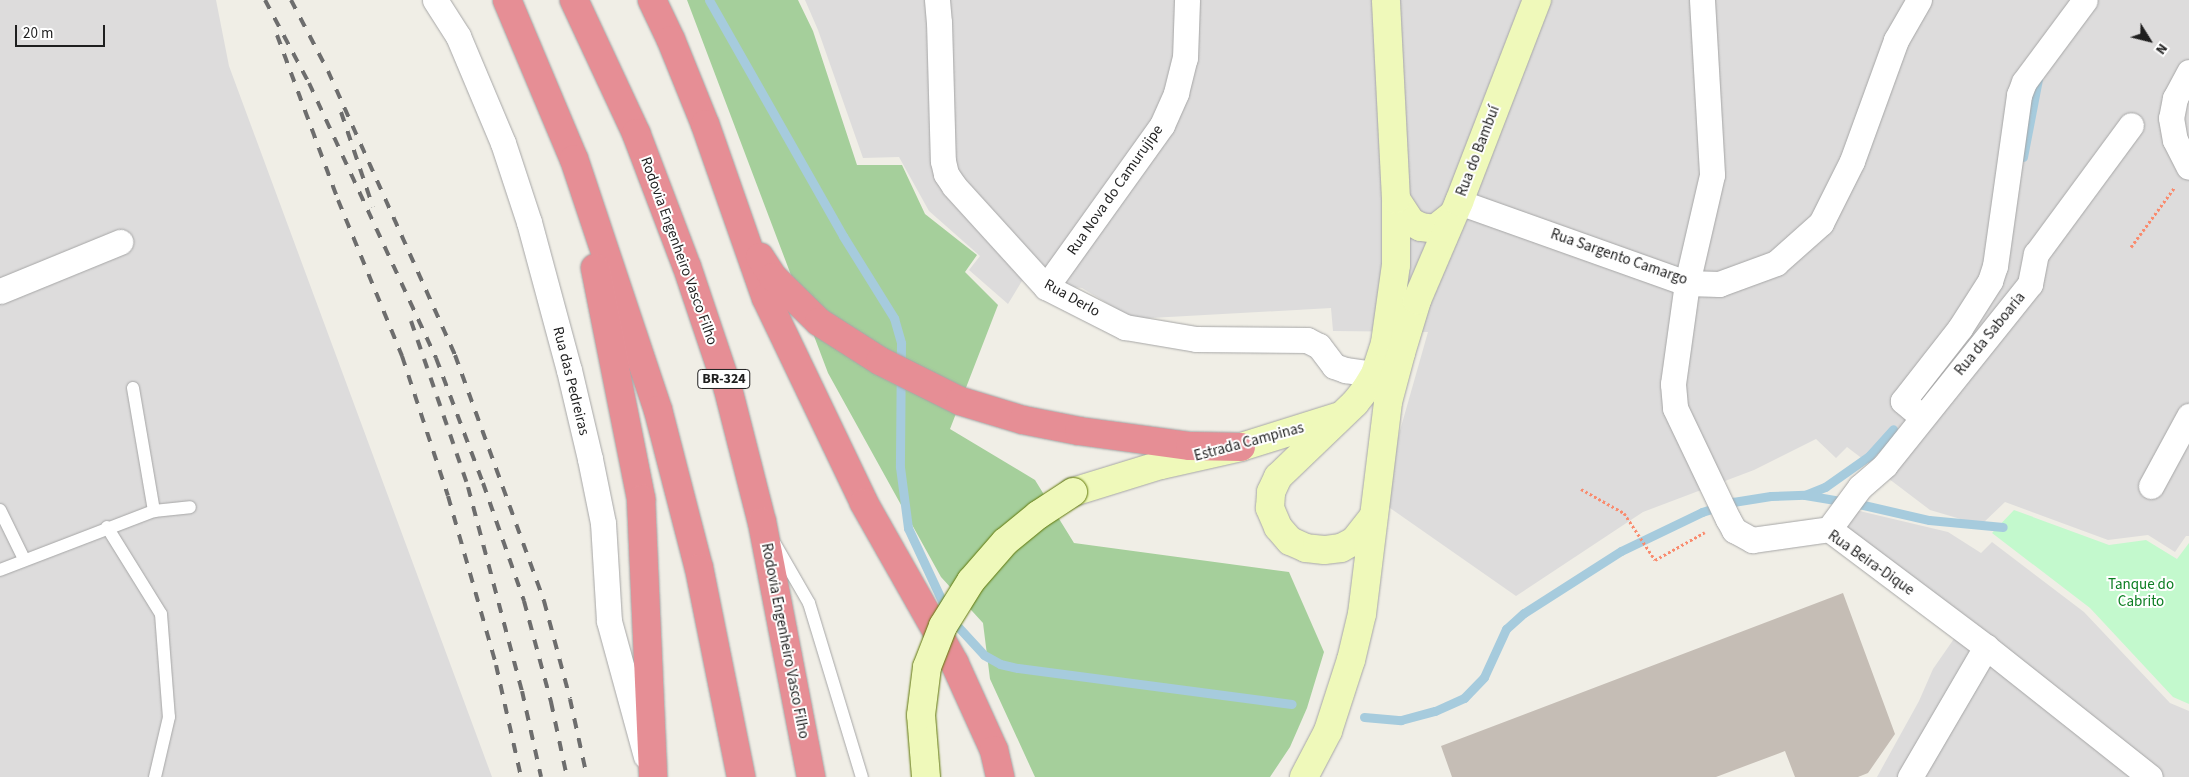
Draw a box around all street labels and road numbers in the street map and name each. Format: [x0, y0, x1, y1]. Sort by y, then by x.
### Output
street label: Rua do Bambuí [1452, 103, 1504, 199]
street label: Rua Nova do Camurujipe [1063, 121, 1167, 259]
street label: Rodovia Engenheiro Vasco Filho [637, 154, 721, 348]
street label: Rua Sargento Camargo [1548, 225, 1690, 289]
street label: Rua Derlo [1041, 275, 1103, 321]
street label: Rua da Saboaria [1951, 289, 2029, 379]
street label: Rua das Pedreiras [549, 325, 593, 437]
road number: BR-324 [696, 368, 752, 390]
street label: Estrada Campinas [1192, 419, 1306, 465]
street label: Rua Beira-Dique [1824, 527, 1918, 599]
street label: Rodovia Engenheiro Vasco Filho [757, 542, 813, 740]

